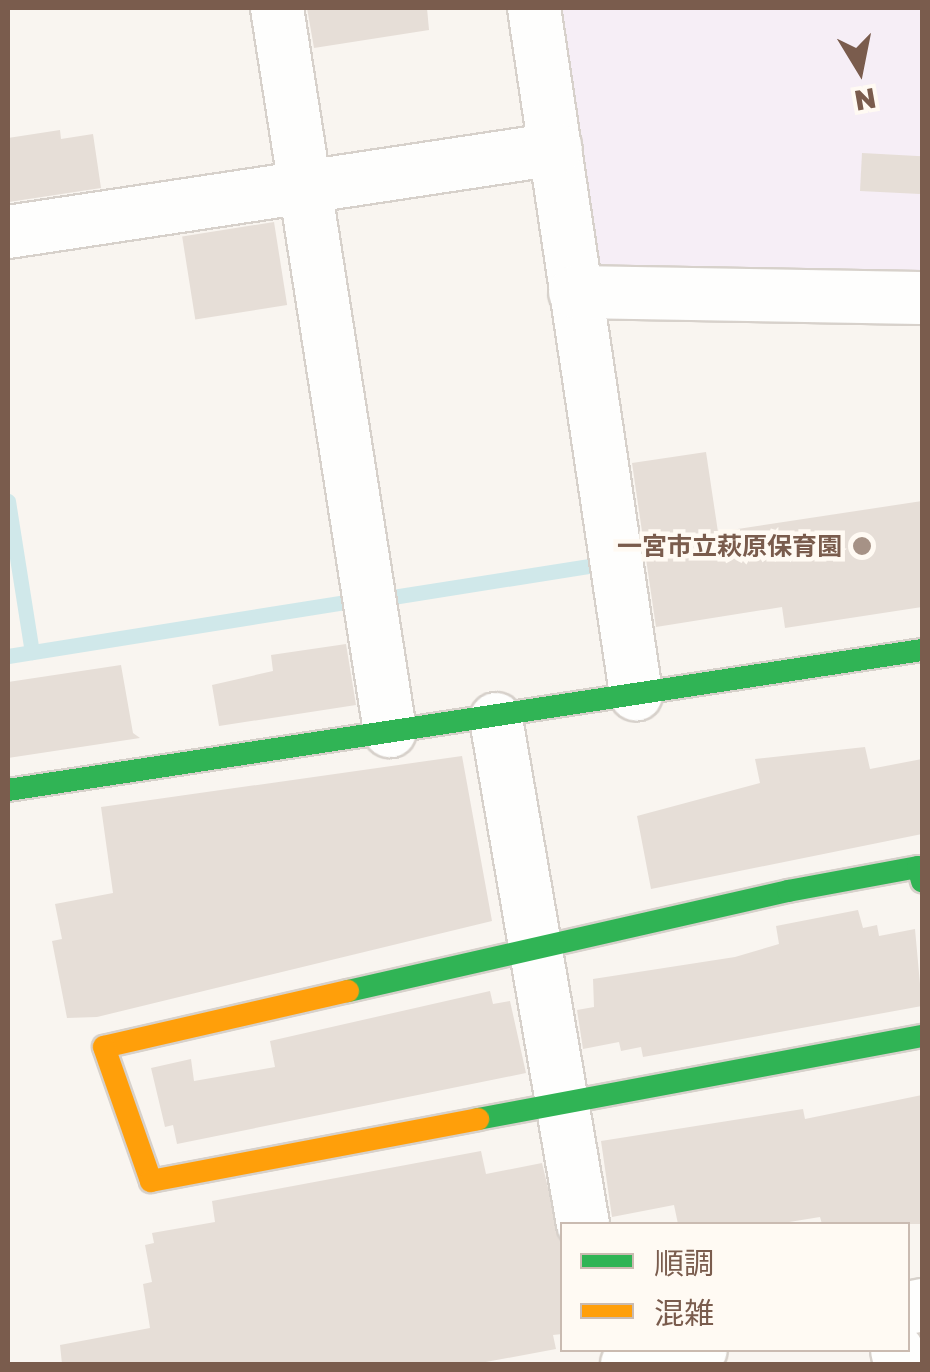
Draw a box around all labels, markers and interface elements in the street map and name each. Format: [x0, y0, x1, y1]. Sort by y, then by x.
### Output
north arrow [810, 20, 910, 120]
text: N [852, 82, 879, 118]
place label: 一宮市立萩原保育園 [617, 531, 842, 561]
marker: 一宮市立萩原保育園 [851, 535, 873, 557]
legend [560, 1222, 910, 1352]
text: 順調 [654, 1245, 714, 1281]
text: 混雑 [654, 1295, 714, 1331]

